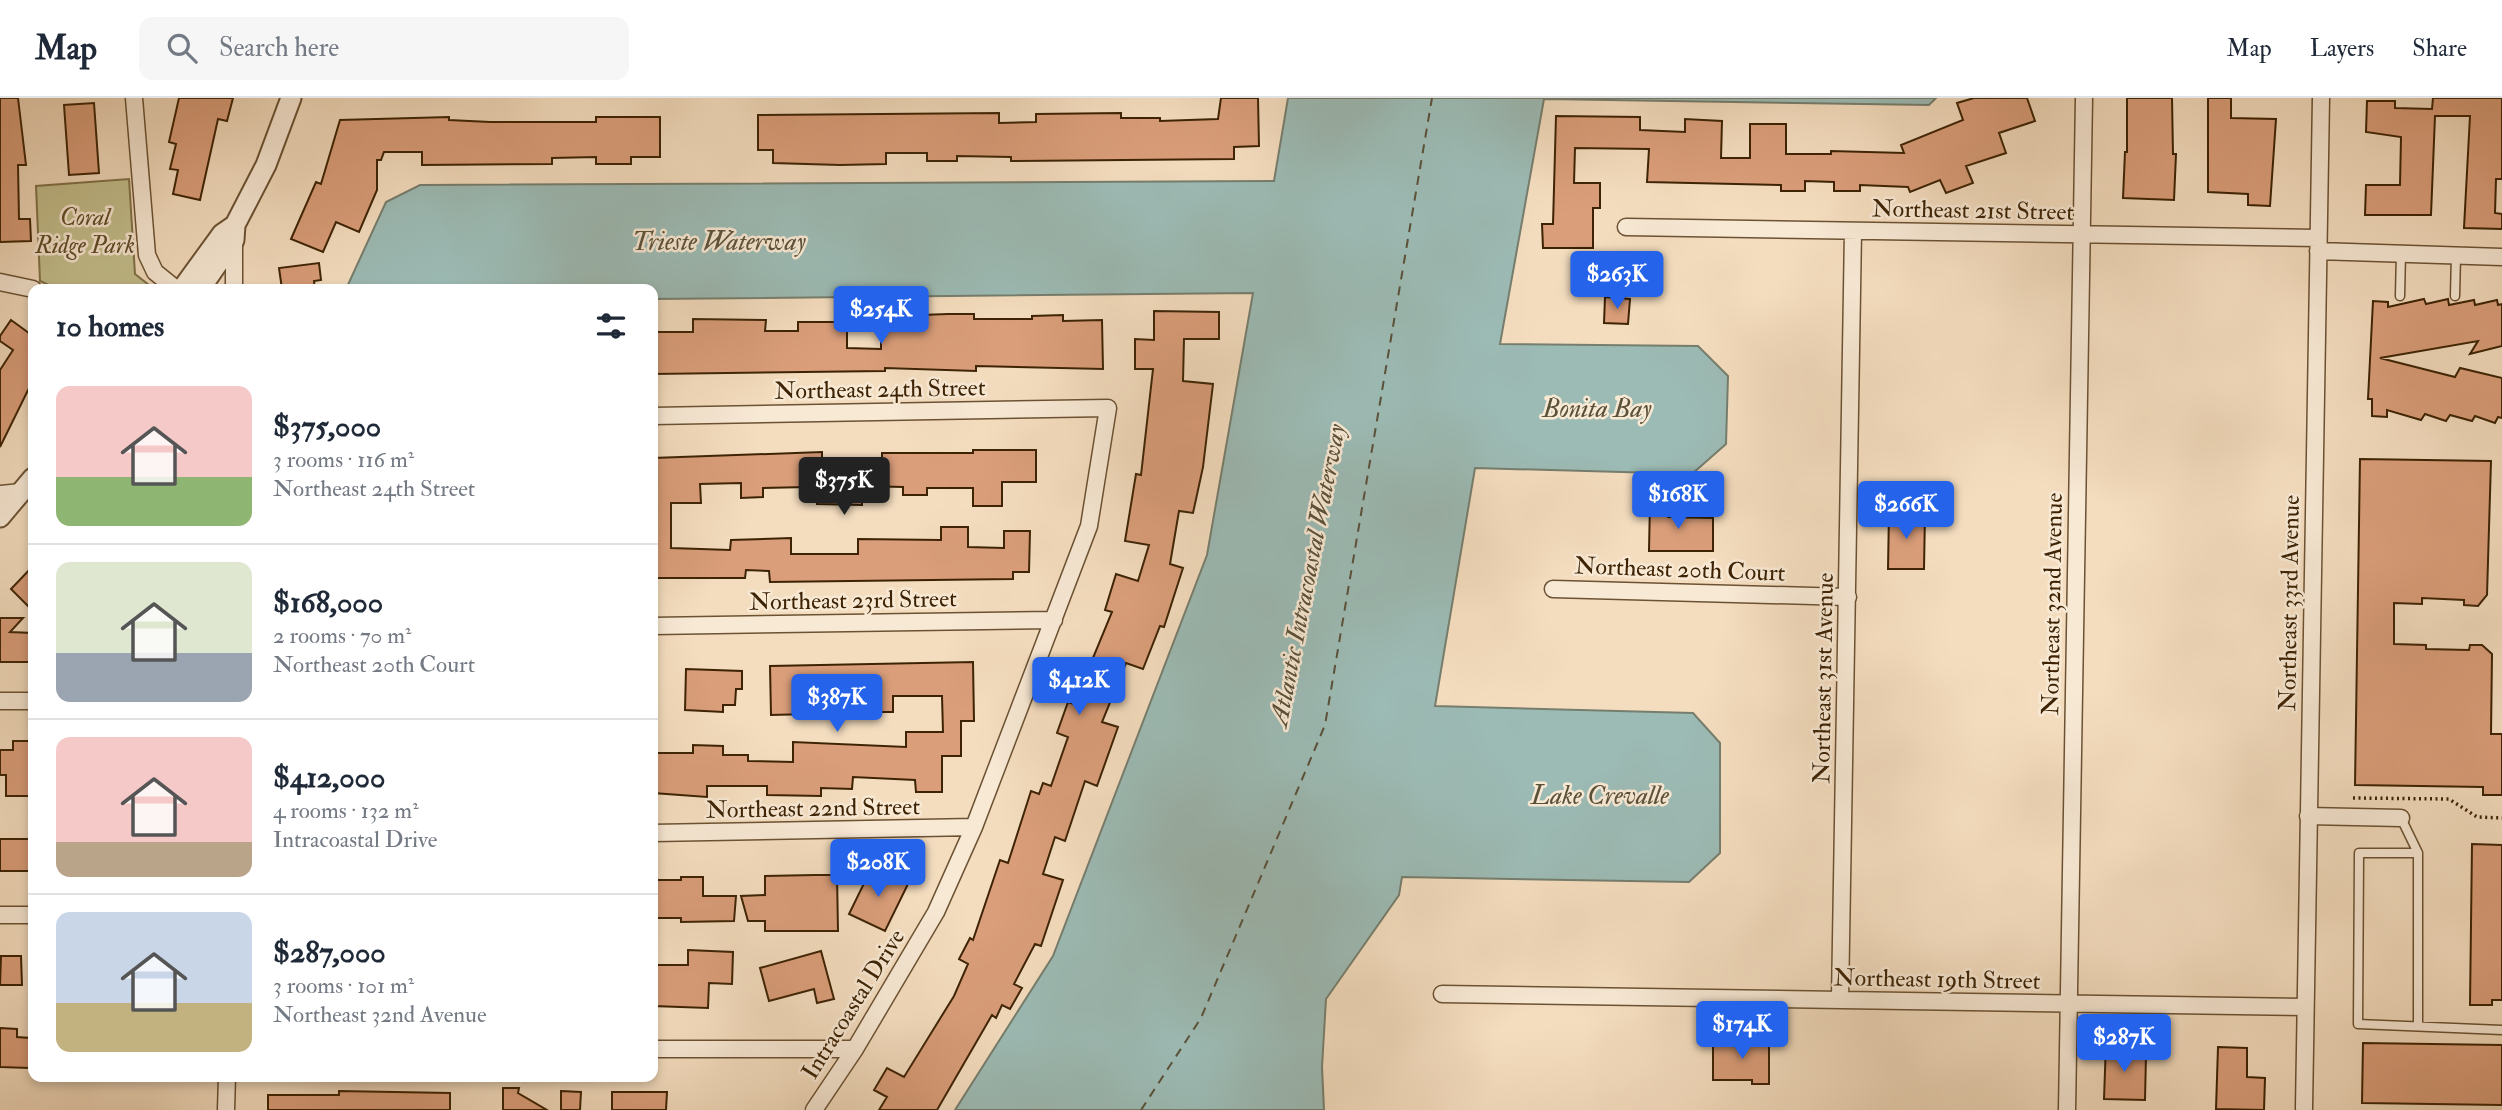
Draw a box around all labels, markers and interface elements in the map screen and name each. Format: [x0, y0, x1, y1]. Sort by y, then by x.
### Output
search box [139, 17, 629, 80]
text: Map [35, 28, 97, 69]
icon: search [163, 29, 201, 67]
text: Search here [219, 32, 339, 64]
text: Map [2227, 33, 2272, 64]
text: Layers [2310, 33, 2374, 64]
text: Share [2412, 33, 2467, 64]
street label: Northeast 21st Street [1872, 193, 2075, 228]
park label: Coral Ridge Park [34, 202, 135, 261]
water label: Trieste Waterway [632, 226, 806, 258]
pin: $263K [1568, 252, 1666, 311]
text: $263K [1586, 259, 1648, 288]
pin: $254K [832, 286, 930, 346]
text: $254K [850, 294, 912, 323]
icon: filters [592, 307, 630, 345]
text: 10 homes [56, 308, 164, 345]
street label: Northeast 24th Street [774, 372, 986, 407]
water label: Bonita Bay [1540, 393, 1652, 425]
text: $375,000 [273, 408, 381, 445]
icon: home [112, 414, 196, 498]
water label: Atlantic Intracoastal Waterway [1262, 421, 1353, 732]
text: 3 rooms · 116 m² [273, 445, 414, 474]
pin: $375K [795, 458, 893, 517]
text: $375K [815, 465, 873, 494]
pin: $168K [1629, 472, 1727, 531]
text: Northeast 24th Street [273, 474, 475, 503]
text: $168K [1648, 479, 1708, 508]
pin: $266K [1857, 482, 1955, 541]
text: $266K [1874, 489, 1938, 518]
street label: Northeast 32nd Avenue [2035, 492, 2070, 716]
street label: Northeast 33rd Avenue [2272, 495, 2307, 711]
street label: Northeast 20th Court [1574, 550, 1786, 589]
street label: Northeast 31st Avenue [1806, 572, 1841, 784]
street label: Northeast 23rd Street [749, 583, 957, 618]
text: $168,000 [273, 584, 383, 621]
icon: home [112, 590, 196, 674]
text: 2 rooms · 70 m² [273, 621, 412, 650]
text: Northeast 20th Court [273, 650, 475, 679]
pin: $412K [1030, 658, 1128, 717]
text: $412K [1048, 665, 1110, 694]
pin: $387K [788, 674, 886, 734]
text: $387K [807, 682, 867, 711]
text: $412,000 [273, 759, 385, 796]
icon: home [112, 765, 196, 849]
water label: Lake Crevalle [1530, 780, 1669, 812]
street label: Northeast 22nd Street [706, 791, 921, 826]
text: 4 rooms · 132 m² [273, 796, 419, 825]
text: Intracoastal Drive [273, 825, 437, 854]
pin: $208K [829, 840, 927, 899]
text: $208K [846, 847, 910, 876]
street label: Intracoastal Drive [795, 923, 912, 1085]
text: $287,000 [273, 934, 386, 971]
icon: home [112, 940, 196, 1024]
street label: Northeast 19th Street [1833, 962, 2041, 997]
text: 3 rooms · 101 m² [273, 971, 414, 1000]
text: Northeast 32nd Avenue [273, 1000, 487, 1029]
pin: $174K [1693, 1002, 1791, 1061]
text: $174K [1712, 1009, 1772, 1038]
pin: $287K [2075, 1014, 2173, 1074]
text: $287K [2093, 1022, 2155, 1051]

